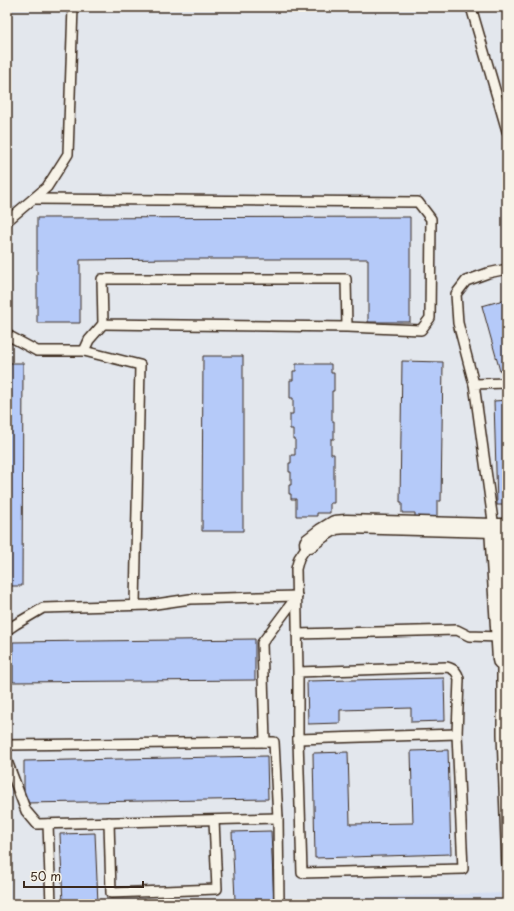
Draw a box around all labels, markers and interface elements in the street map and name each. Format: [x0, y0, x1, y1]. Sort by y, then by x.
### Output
scale bar [24, 863, 143, 889]
text: 50 m [30, 867, 61, 885]

